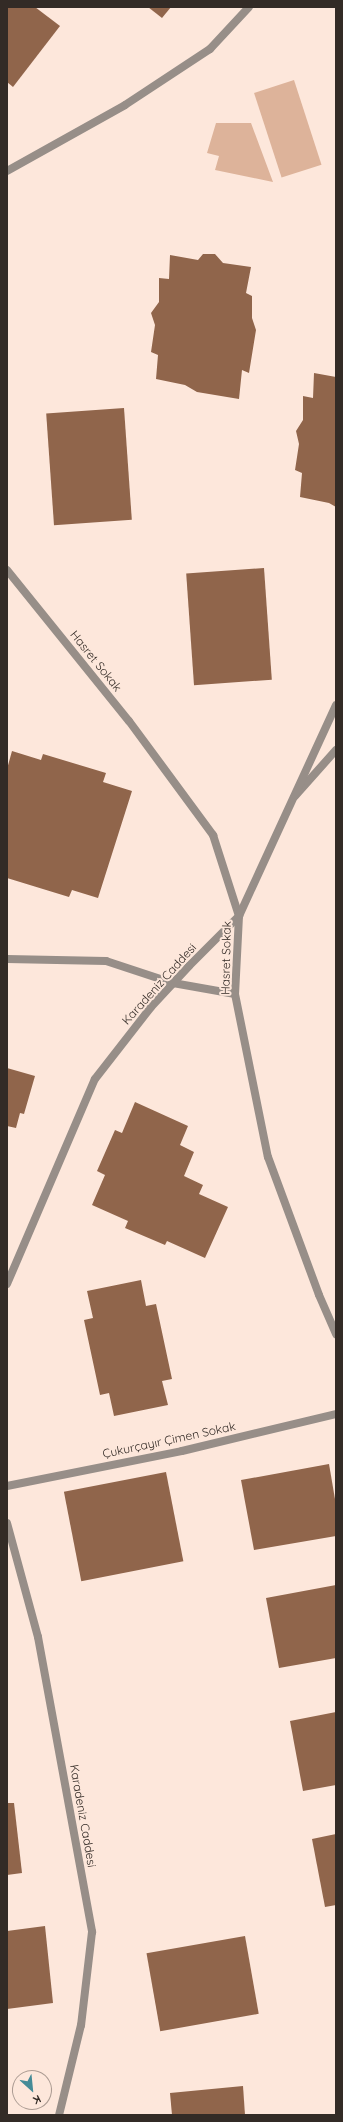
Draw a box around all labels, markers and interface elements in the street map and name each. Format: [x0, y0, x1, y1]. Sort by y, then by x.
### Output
street label: Hasret Sokak [67, 628, 125, 694]
street label: Hasret Sokak [218, 921, 234, 995]
street label: Karadeniz Caddesi [119, 940, 199, 1028]
street label: Çukurçayır Çimen Sokak [101, 1419, 237, 1461]
street label: Karadeniz Caddesi [67, 1763, 99, 1869]
north arrow [12, 2070, 52, 2110]
text: K [31, 2092, 43, 2108]

